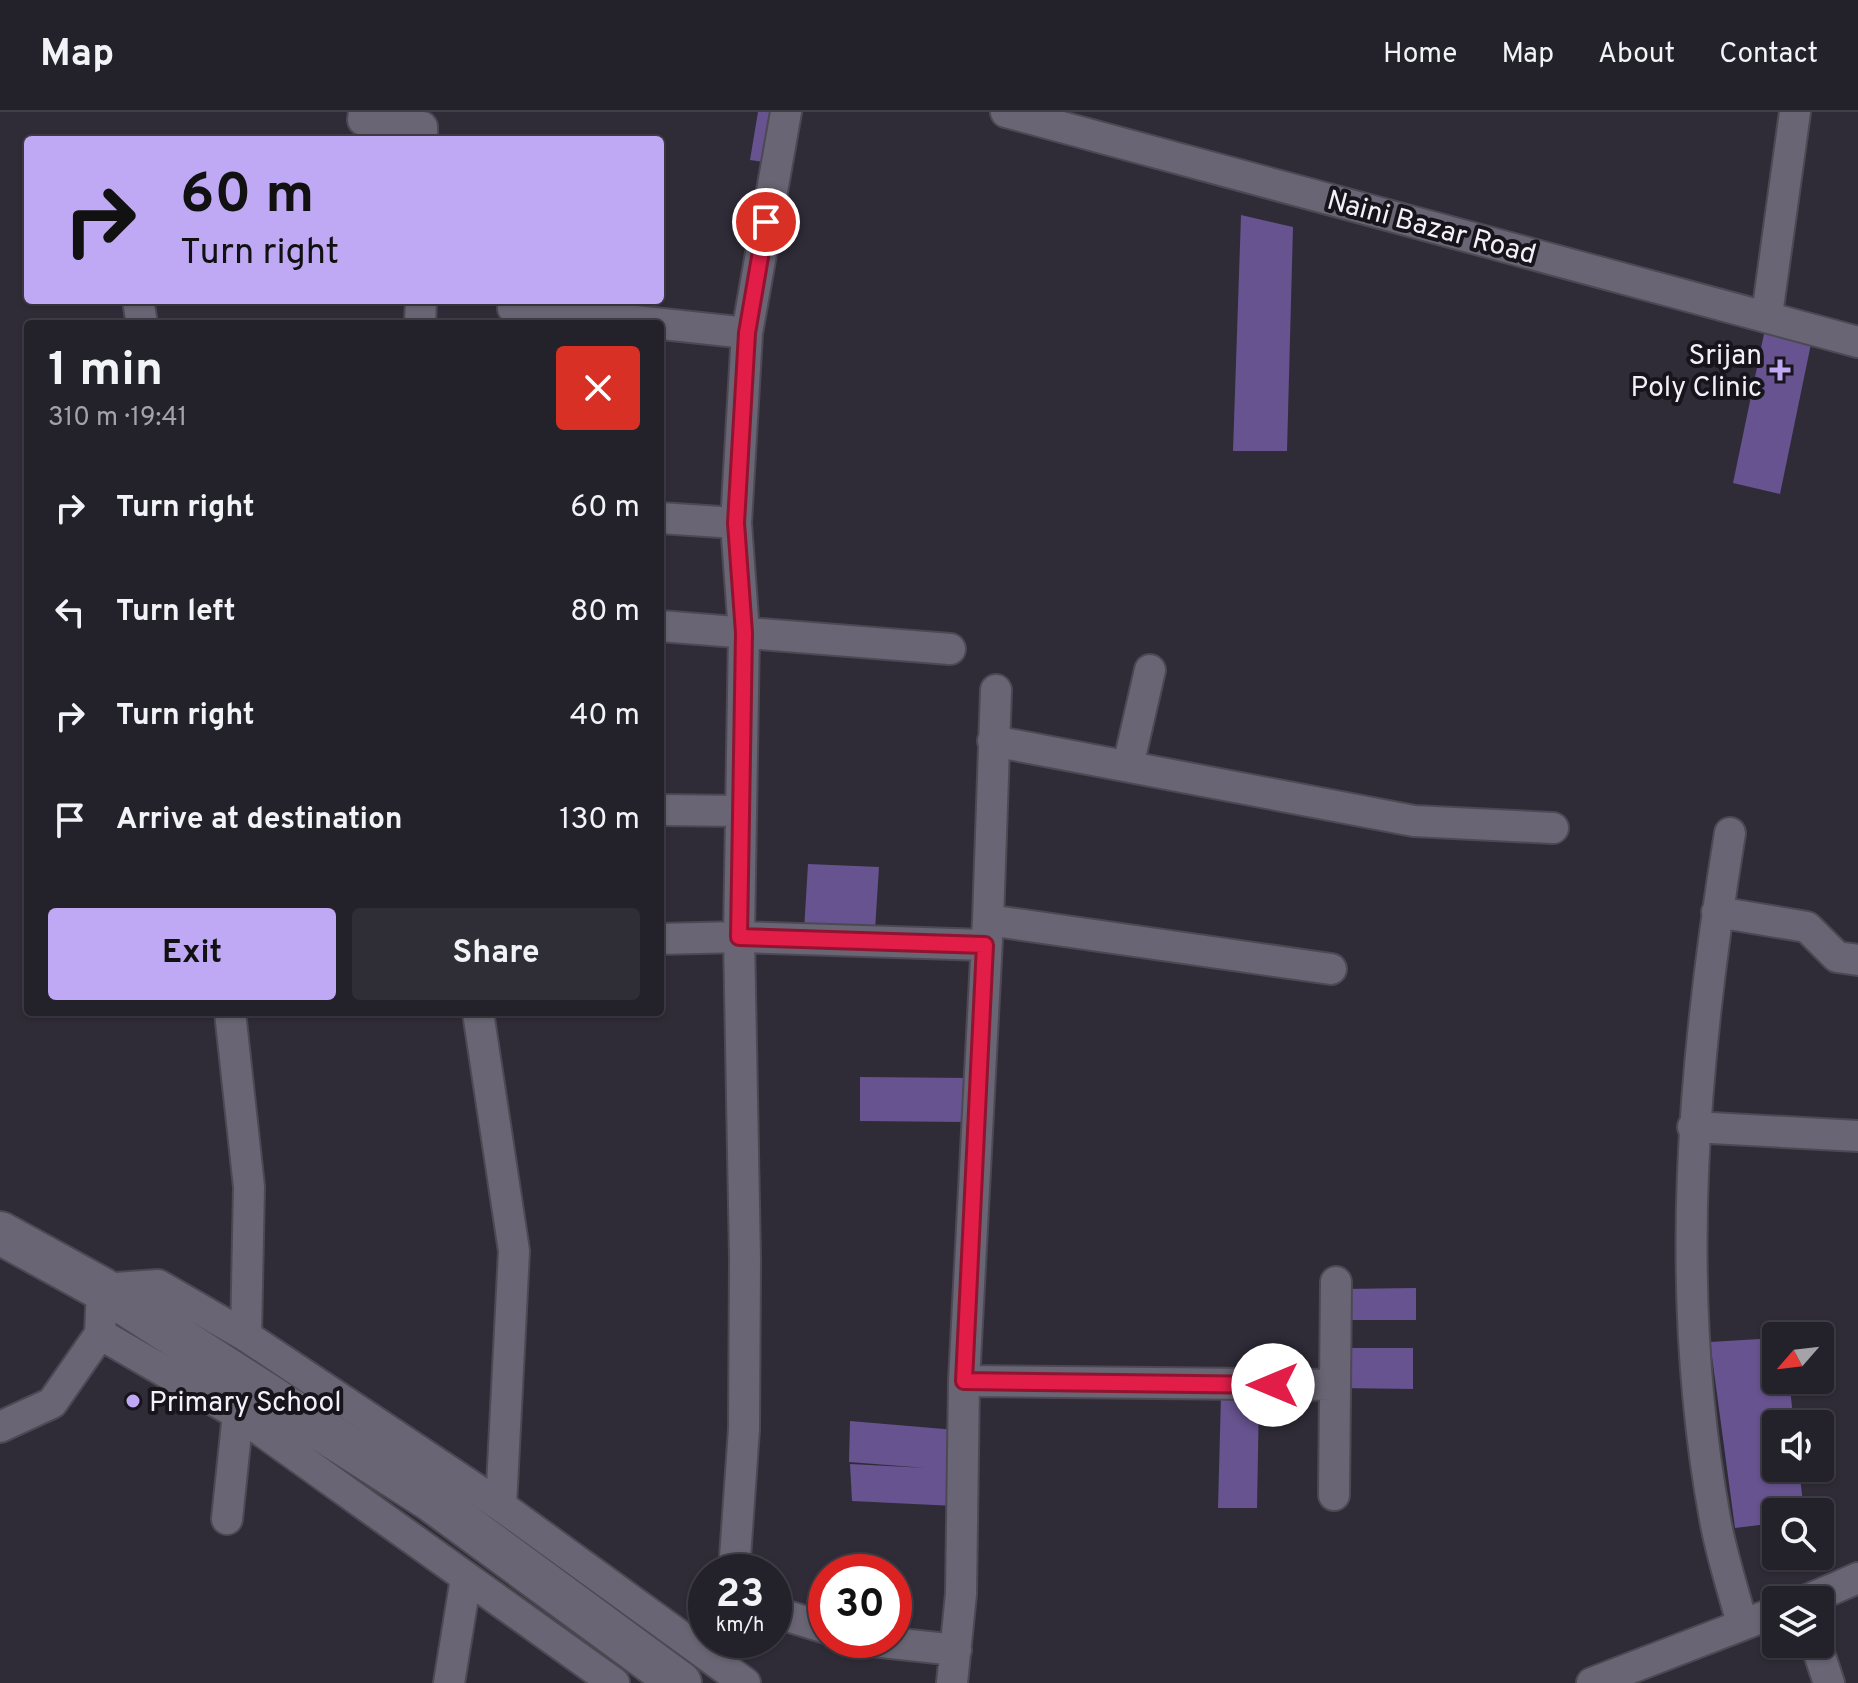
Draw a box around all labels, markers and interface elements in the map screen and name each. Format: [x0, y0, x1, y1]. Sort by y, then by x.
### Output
text: Map [40, 31, 114, 80]
text: Home [1383, 37, 1457, 73]
text: Map [1501, 37, 1554, 73]
text: About [1598, 37, 1675, 73]
text: Contact [1719, 37, 1818, 73]
text: 60 m [180, 162, 314, 232]
icon: right [48, 168, 152, 272]
street label: Naini Bazar Road [1323, 184, 1540, 274]
pin [732, 188, 800, 256]
icon: arrive [744, 200, 788, 244]
text: Turn right [180, 231, 339, 277]
place label: Srijan Poly Clinic [1630, 339, 1762, 407]
text: 1 min [48, 342, 163, 402]
button: close [556, 346, 640, 430]
marker: Srijan Poly Clinic [1769, 359, 1791, 381]
text: 310 m · 19:41 [48, 402, 187, 435]
icon: right [48, 486, 92, 530]
text: Turn right [116, 490, 254, 527]
text: 60 m [570, 490, 640, 527]
icon: left [48, 590, 92, 634]
text: Turn left [116, 594, 236, 631]
text: 80 m [570, 594, 640, 631]
icon: right [48, 694, 92, 738]
text: Turn right [116, 698, 254, 735]
text: 40 m [570, 698, 640, 735]
icon: arrive [48, 798, 92, 842]
text: Arrive at destination [116, 802, 402, 839]
text: 130 m [559, 802, 640, 839]
button: Exit [48, 908, 336, 1000]
button: Share [352, 908, 640, 1000]
north arrow [1762, 1322, 1834, 1394]
map controls [1762, 1322, 1834, 1658]
position arrow [1231, 1343, 1315, 1427]
place label: Primary School [149, 1386, 341, 1422]
marker: Primary School [124, 1392, 142, 1410]
button: sound [1762, 1410, 1834, 1482]
button: search [1762, 1498, 1834, 1570]
speed limit sign: 30 [808, 1554, 912, 1658]
text: 23 [716, 1571, 764, 1621]
button: layers [1762, 1586, 1834, 1658]
text: km/h [716, 1613, 764, 1639]

